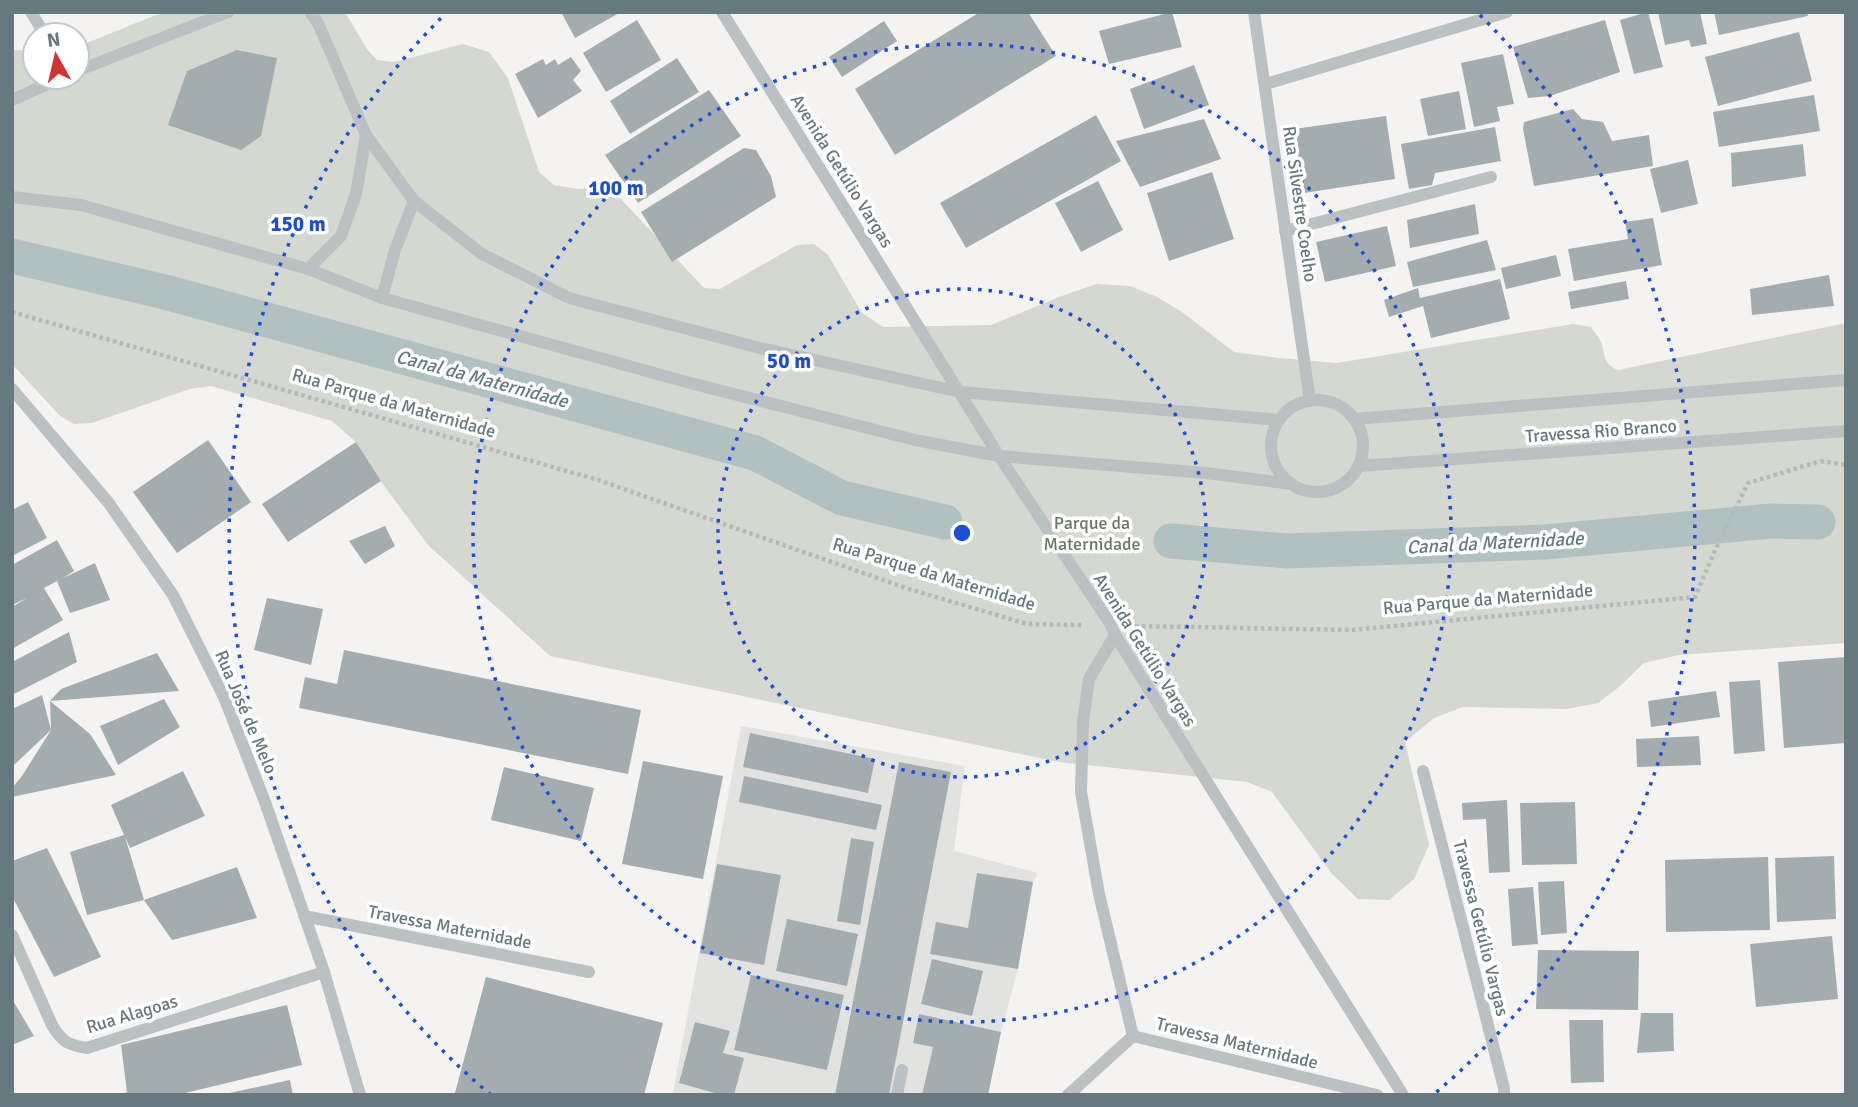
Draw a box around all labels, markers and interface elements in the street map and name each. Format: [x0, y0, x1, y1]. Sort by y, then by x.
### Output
north arrow [21, 21, 91, 91]
text: N [46, 27, 62, 53]
street label: Avenida Getúlio Vargas [786, 90, 898, 252]
street label: Rua Silvestre Coelho [1278, 125, 1322, 283]
text: 100 m [588, 175, 644, 201]
text: 150 m [270, 211, 326, 237]
water label: Canal da Maternidade [393, 344, 572, 414]
text: 50 m [767, 348, 811, 374]
street label: Rua Parque da Maternidade [290, 363, 498, 443]
street label: Travessa Rio Branco [1524, 415, 1678, 447]
park label: Parque da Maternidade [1043, 512, 1141, 555]
centre of rings [950, 521, 974, 545]
water label: Canal da Maternidade [1406, 526, 1586, 560]
street label: Rua Parque da Maternidade [830, 533, 1038, 615]
street label: Avenida Getúlio Vargas [1089, 569, 1201, 731]
street label: Rua Parque da Maternidade [1382, 579, 1594, 619]
street label: Rua José de Melo [210, 647, 282, 777]
street label: Travessa Getúlio Vargas [1448, 838, 1514, 1019]
street label: Travessa Maternidade [366, 900, 534, 954]
street label: Rua Alagoas [84, 990, 180, 1038]
street label: Travessa Maternidade [1154, 1012, 1320, 1074]

